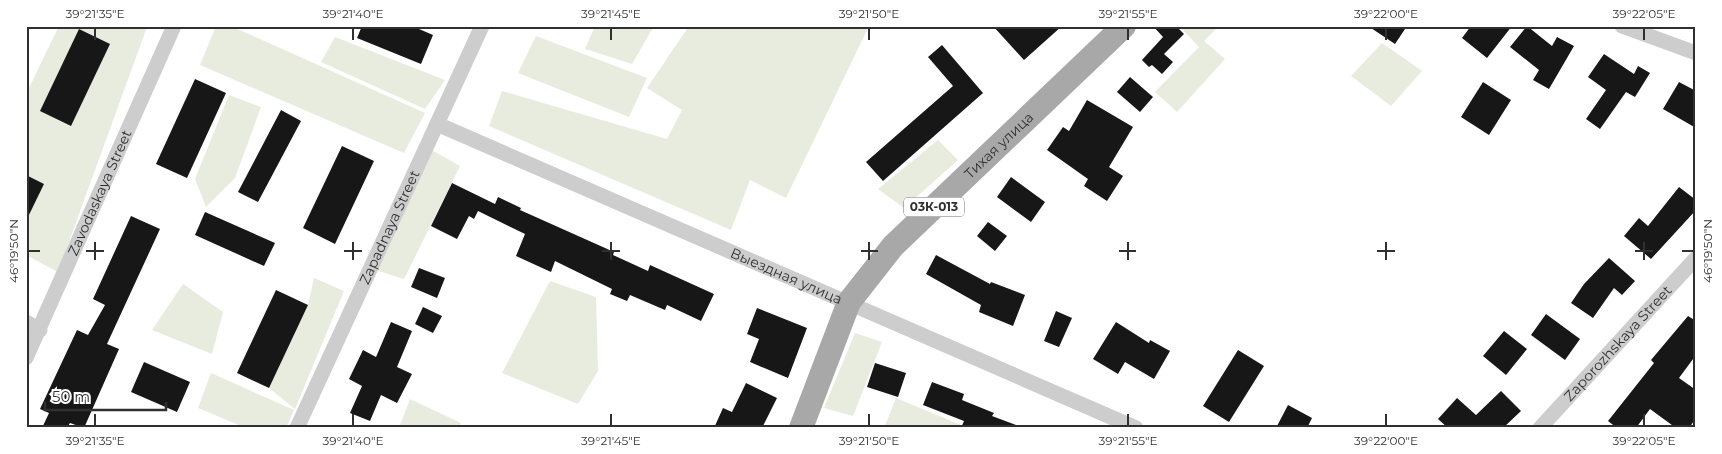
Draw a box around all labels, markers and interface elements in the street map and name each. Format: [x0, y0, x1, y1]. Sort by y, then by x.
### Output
text: 39°21'35"E [65, 6, 125, 21]
text: 39°21'40"E [322, 6, 384, 21]
text: 39°21'45"E [581, 6, 641, 21]
text: 39°21'50"E [839, 6, 899, 21]
text: 39°21'55"E [1098, 6, 1158, 21]
text: 39°22'00"E [1354, 6, 1418, 21]
text: 39°22'05"E [1613, 6, 1675, 21]
street label: Тихая улица [960, 108, 1037, 183]
street label: Zavodaskaya Street [64, 127, 136, 258]
street label: Zapadnaya Street [355, 167, 424, 287]
road number: 03К-013 [904, 198, 964, 216]
text: 46°19'50"N [6, 219, 21, 283]
text: 46°19'50"N [1700, 219, 1715, 283]
street label: Выездная улица [728, 244, 845, 308]
street label: Zaporozhskaya Street [1560, 281, 1676, 405]
scale bar [45, 379, 166, 411]
text: 50 m [52, 387, 90, 406]
text: 39°21'35"E [65, 433, 125, 448]
text: 39°21'40"E [322, 433, 384, 448]
text: 39°21'45"E [581, 433, 641, 448]
text: 39°21'50"E [839, 433, 899, 448]
text: 39°21'55"E [1098, 433, 1158, 448]
text: 39°22'00"E [1354, 433, 1418, 448]
text: 39°22'05"E [1613, 433, 1675, 448]

